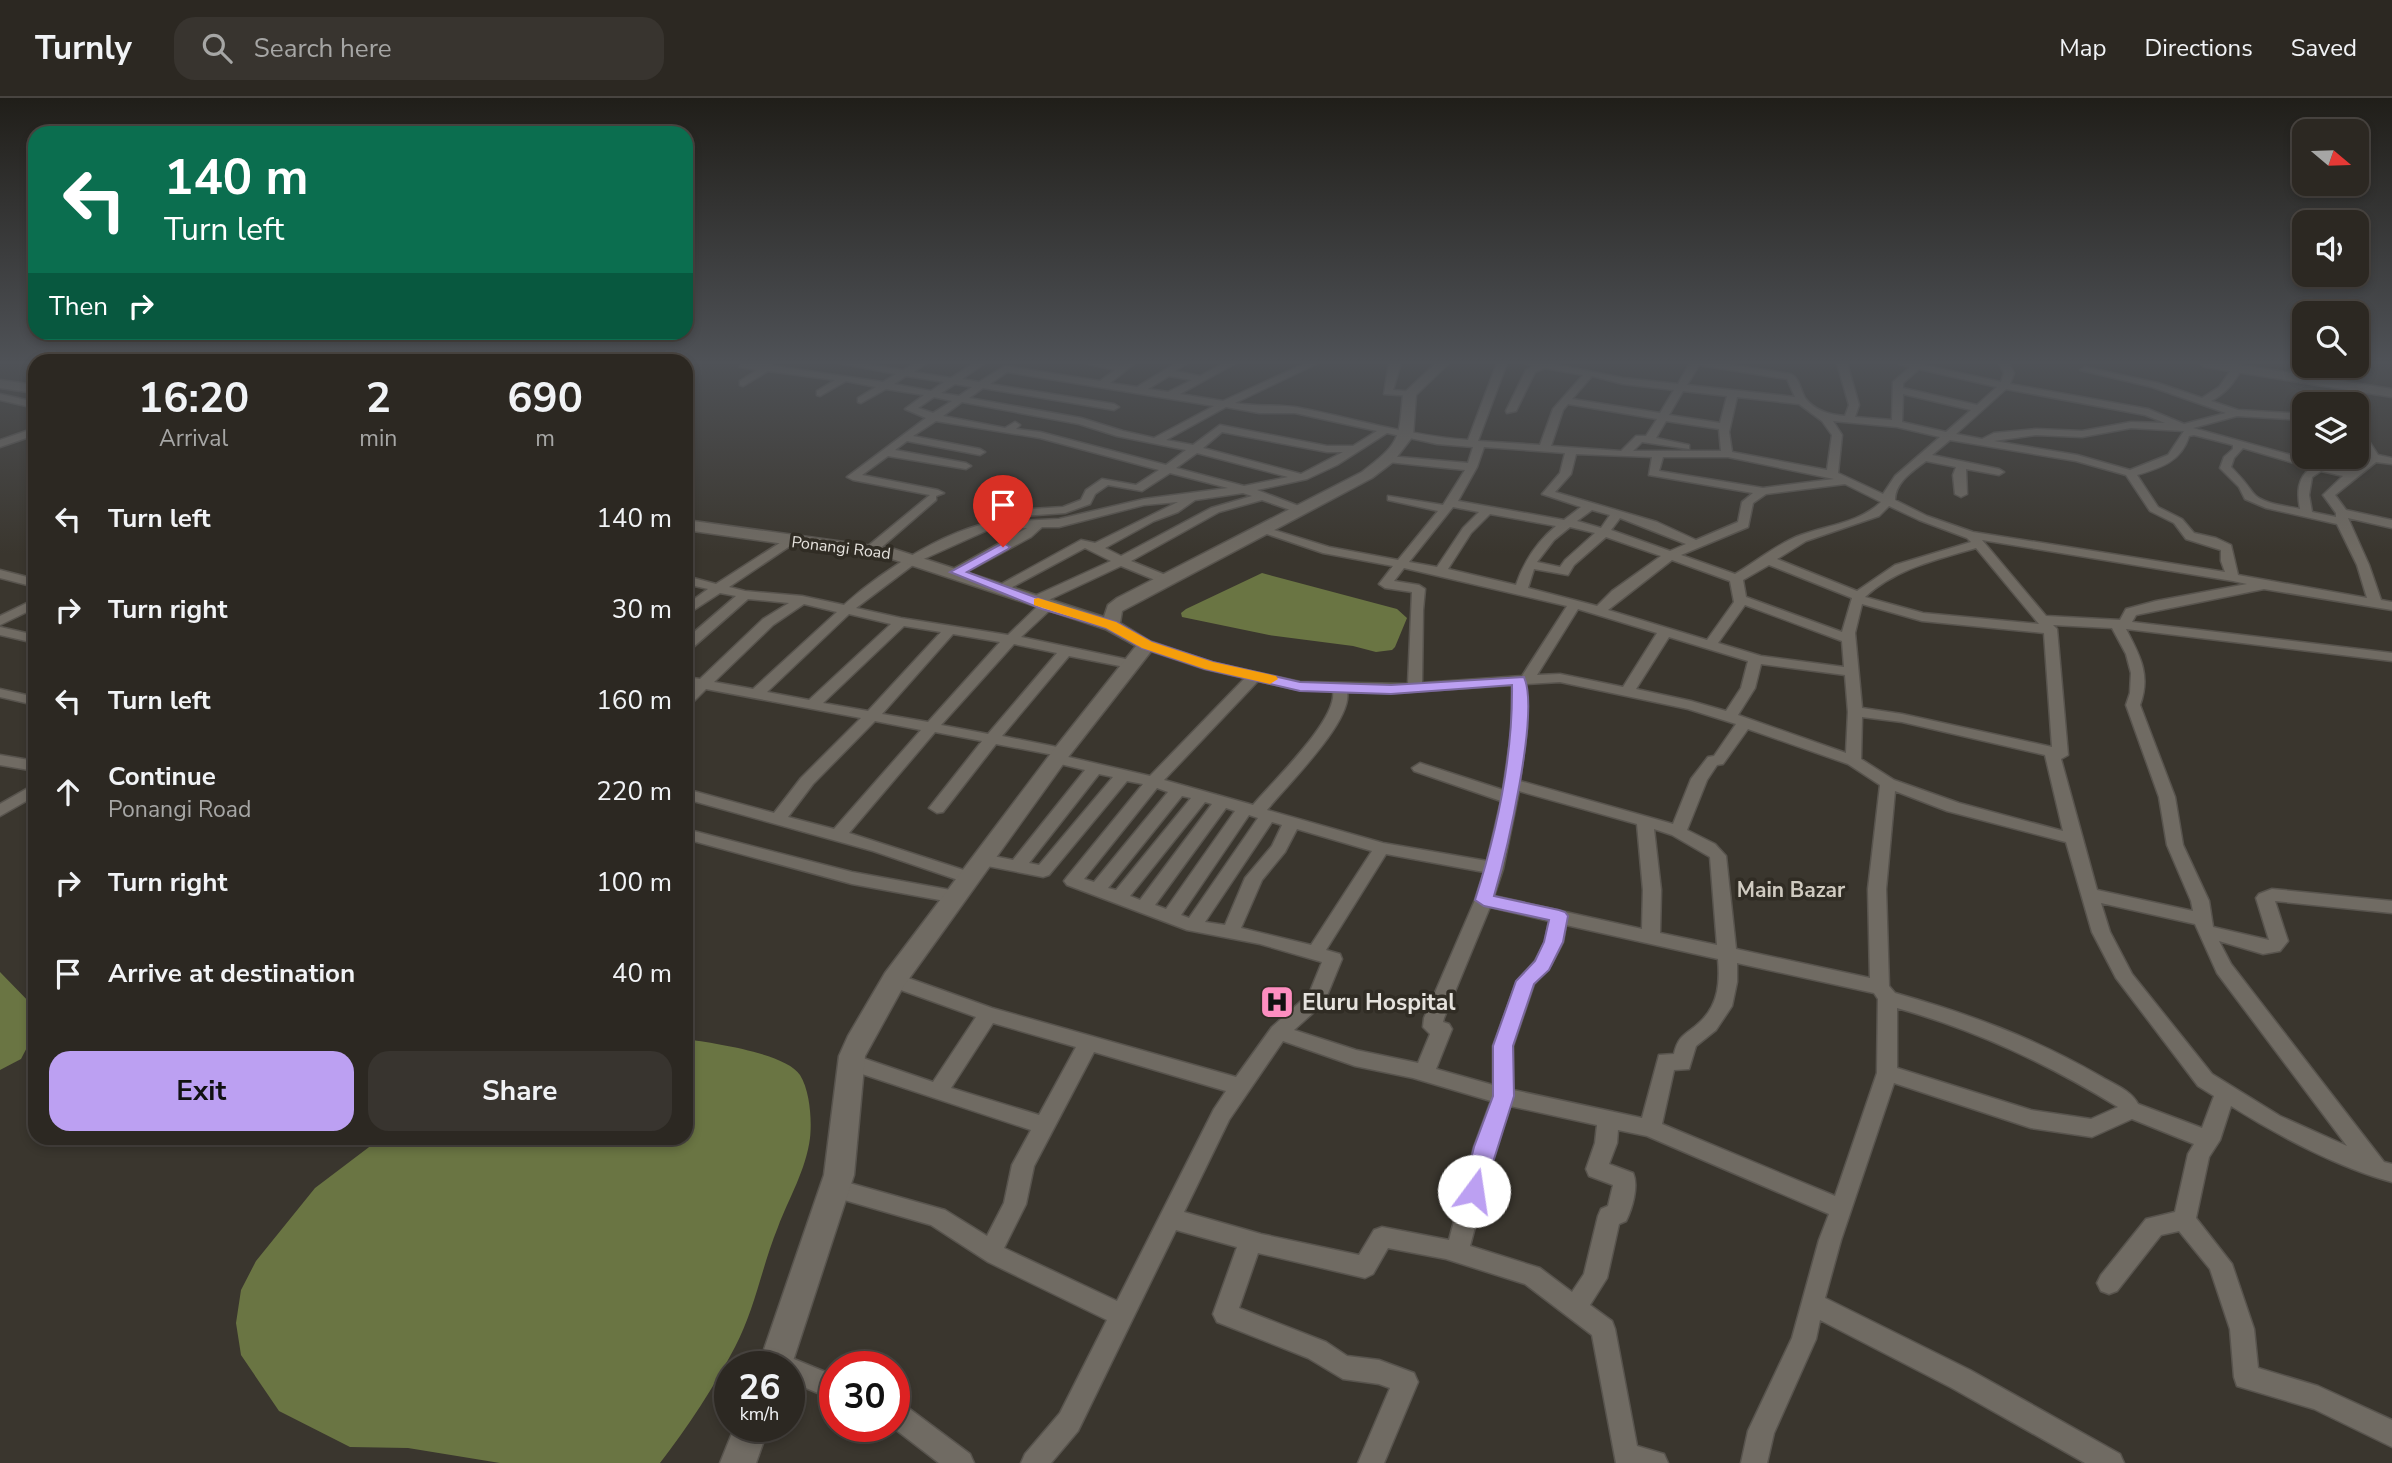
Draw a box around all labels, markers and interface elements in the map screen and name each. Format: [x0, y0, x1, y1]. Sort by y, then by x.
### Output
search box [174, 17, 664, 80]
text: Turnly [35, 26, 132, 71]
icon: search [198, 29, 236, 67]
text: Search here [254, 31, 392, 66]
text: Map [2059, 32, 2106, 64]
text: Directions [2144, 32, 2253, 64]
text: Saved [2291, 32, 2357, 64]
north arrow [2292, 119, 2370, 196]
map controls [2292, 119, 2369, 469]
text: 140 m [164, 144, 308, 211]
icon: left [49, 154, 140, 245]
text: Turn left [164, 208, 284, 251]
button: sound [2292, 210, 2369, 287]
icon: right [122, 287, 160, 325]
text: Then [49, 289, 108, 324]
button: search [2292, 301, 2369, 378]
text: 16:20 [138, 370, 249, 427]
text: 2 [366, 370, 391, 427]
text: 690 [507, 370, 583, 427]
button: layers [2292, 392, 2369, 469]
text: Arrival [159, 423, 228, 454]
text: min [359, 423, 397, 454]
text: m [535, 423, 555, 454]
pin [973, 475, 1033, 547]
icon: arrive [984, 486, 1022, 524]
icon: left [49, 500, 87, 538]
text: Turn left [108, 501, 211, 536]
text: 140 m [596, 501, 672, 536]
street label: Ponangi Road [790, 531, 892, 565]
icon: right [49, 591, 87, 629]
text: Turn right [108, 592, 227, 627]
text: 30 m [612, 592, 672, 627]
icon: left [49, 682, 87, 720]
text: Turn left [108, 683, 211, 718]
text: 160 m [596, 683, 672, 718]
text: Continue [108, 759, 216, 794]
icon: ahead [49, 773, 87, 811]
text: 220 m [596, 774, 672, 809]
text: Ponangi Road [108, 794, 251, 825]
icon: right [49, 864, 87, 902]
text: Turn right [108, 865, 227, 900]
text: 100 m [596, 865, 672, 900]
district label: Main Bazar [1737, 876, 1846, 904]
icon: arrive [49, 955, 87, 993]
text: Arrive at destination [108, 956, 355, 991]
text: 40 m [612, 956, 672, 991]
hospital icon: Eluru Hospital [1258, 983, 1296, 1021]
place label: Eluru Hospital [1302, 987, 1456, 1018]
button: Exit [49, 1051, 354, 1131]
button: Share [368, 1051, 672, 1131]
position arrow [1437, 1154, 1511, 1228]
speed limit sign: 30 [819, 1351, 910, 1442]
text: 26 [738, 1364, 781, 1411]
text: km/h [740, 1402, 779, 1426]

